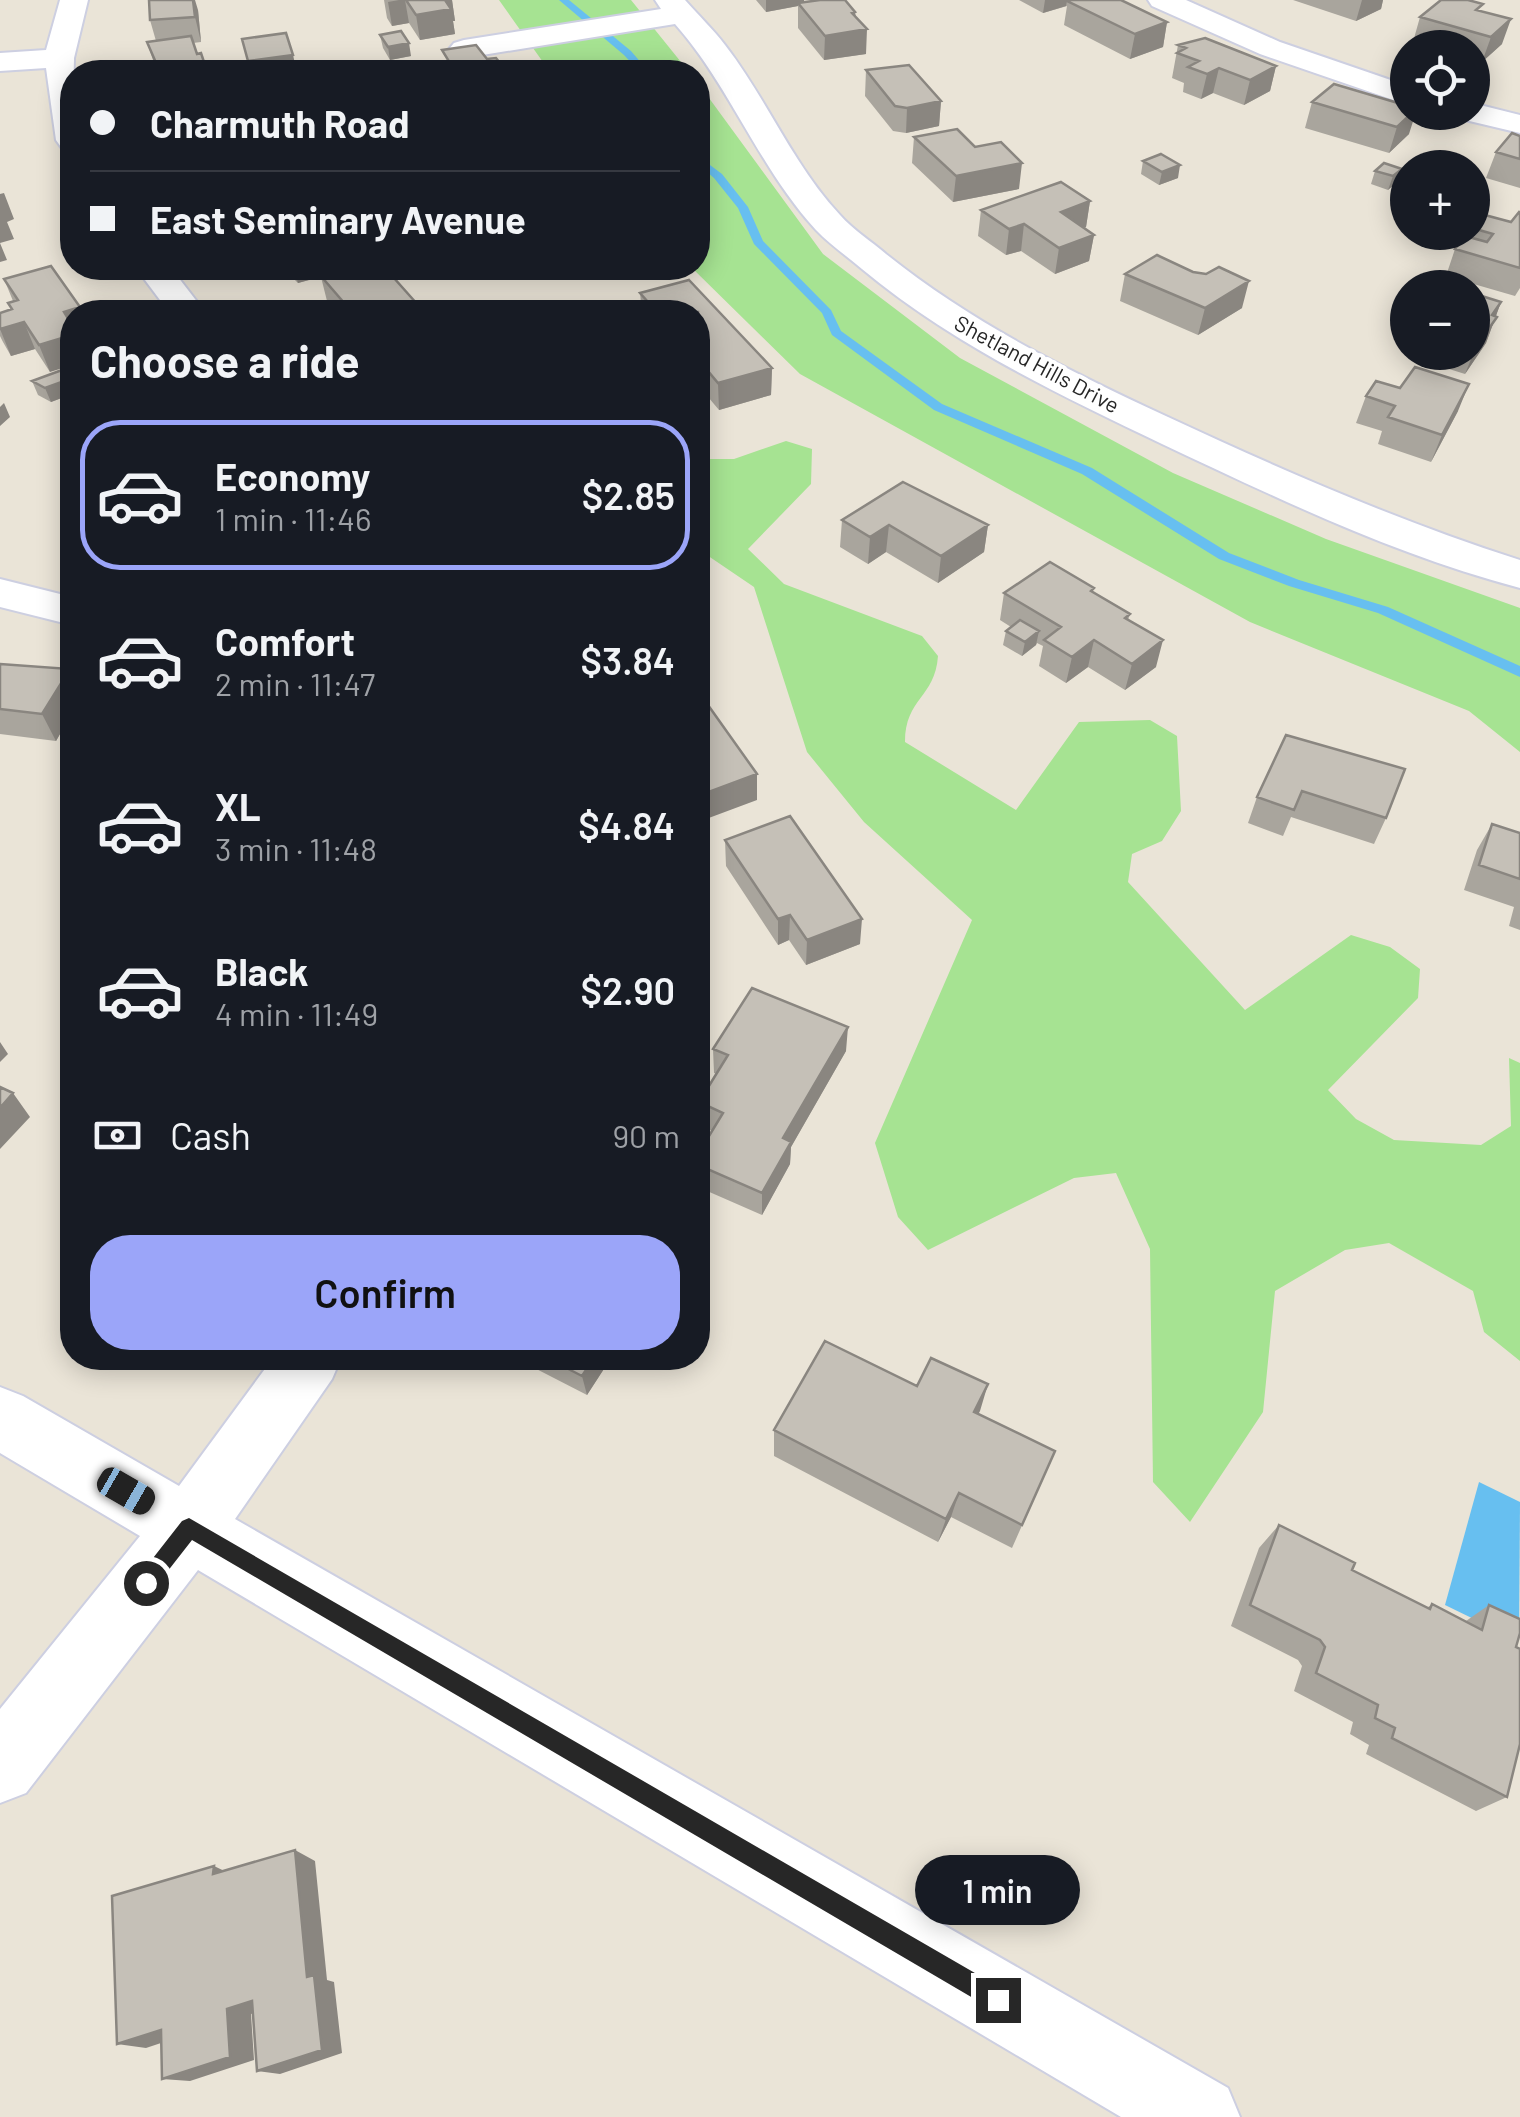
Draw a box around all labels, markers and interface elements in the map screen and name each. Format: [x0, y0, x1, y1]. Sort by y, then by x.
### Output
map controls [1390, 30, 1490, 370]
button: locate [1390, 30, 1490, 130]
text: Charmuth Road [150, 100, 410, 146]
button: + [1390, 150, 1490, 250]
text: East Seminary Avenue [150, 196, 526, 242]
button: − [1390, 270, 1490, 370]
street label: Shetland Hills Drive [951, 309, 1124, 417]
text: Choose a ride [90, 333, 360, 387]
icon: car [95, 450, 185, 540]
text: Economy [215, 453, 370, 499]
text: $2.85 [582, 472, 675, 518]
text: 1 min · 11:46 [215, 499, 371, 537]
icon: car [95, 615, 185, 705]
text: Comfort [215, 618, 355, 664]
text: $3.84 [580, 637, 675, 683]
text: 2 min · 11:47 [215, 664, 375, 702]
icon: car [95, 780, 185, 870]
text: XL [215, 783, 261, 829]
text: $4.84 [578, 802, 675, 848]
text: 3 min · 11:48 [215, 829, 377, 867]
icon: car [95, 945, 185, 1035]
text: Black [215, 948, 309, 994]
text: $2.90 [581, 967, 675, 1013]
text: 4 min · 11:49 [215, 994, 378, 1032]
icon: cash [90, 1108, 145, 1163]
text: Cash [170, 1112, 251, 1158]
text: 90 m [612, 1116, 680, 1154]
button: Confirm [90, 1235, 680, 1350]
car [93, 1463, 159, 1519]
route start [124, 1561, 169, 1606]
callout: 1 min [916, 1855, 1080, 1925]
text: 1 min [963, 1871, 1032, 1909]
route end [976, 1978, 1021, 2023]

